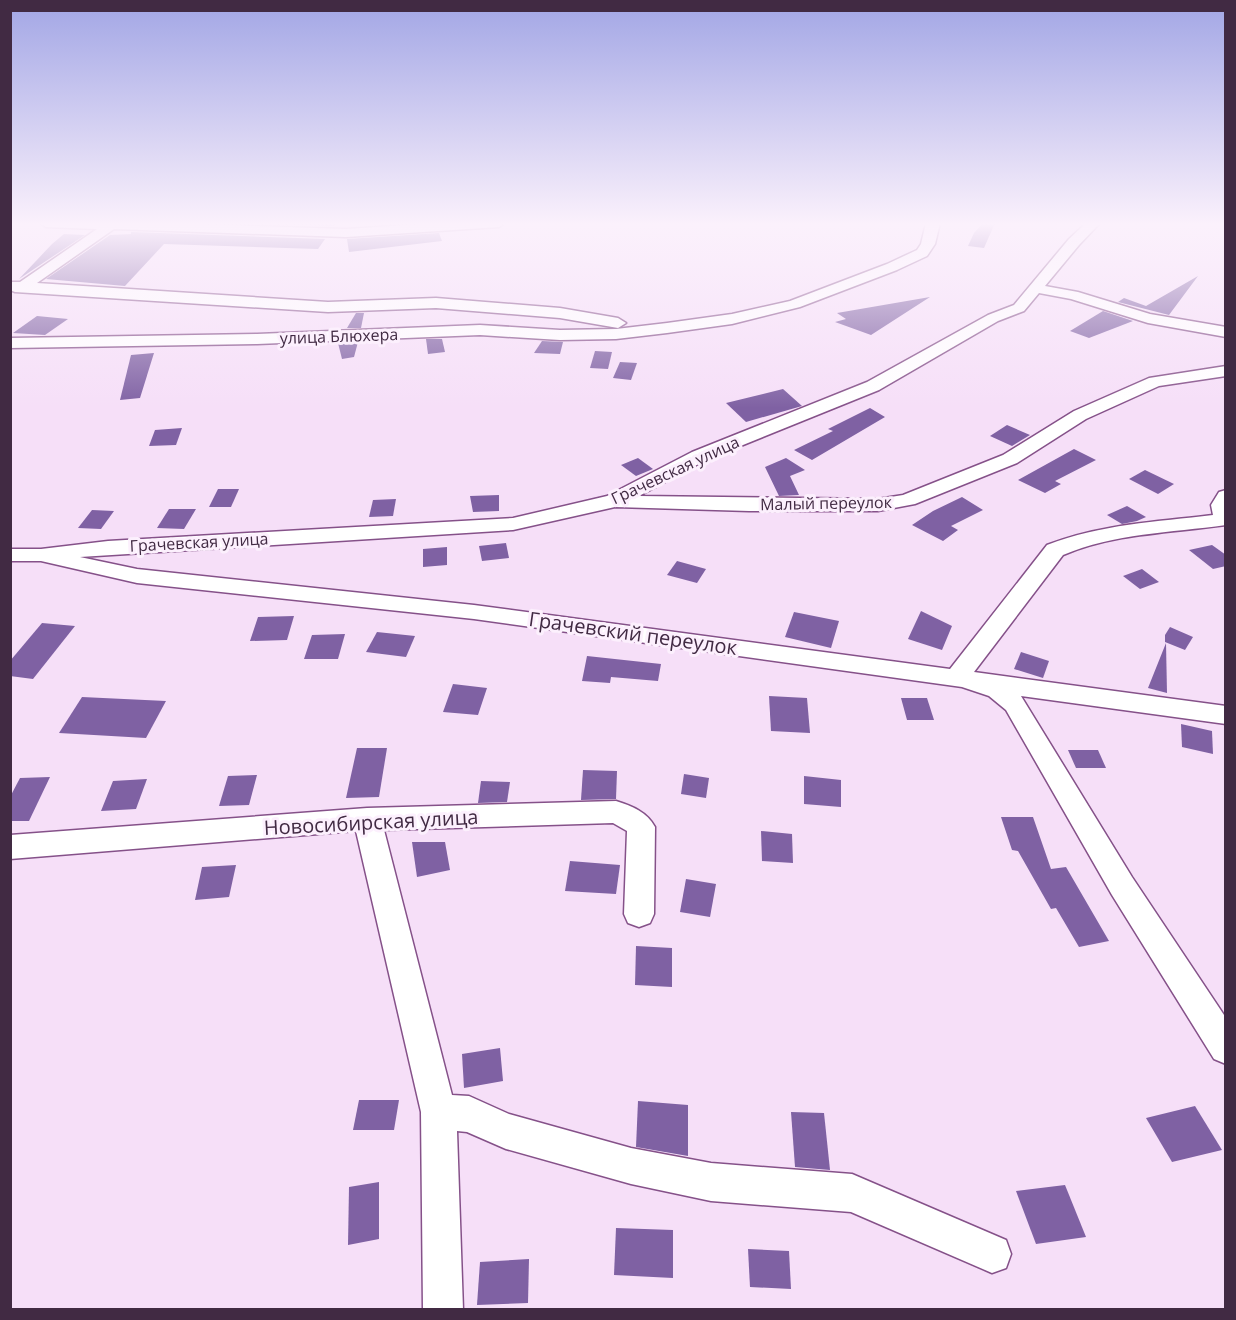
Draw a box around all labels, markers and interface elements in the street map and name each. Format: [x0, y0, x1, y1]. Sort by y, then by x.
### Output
street label: улица Блюхера [279, 323, 399, 349]
street label: Грачевская улица [607, 431, 743, 509]
street label: Малый переулок [760, 491, 893, 515]
street label: Грачевская улица [129, 527, 269, 557]
street label: Грачевский переулок [527, 605, 740, 661]
street label: Новосибирская улица [263, 803, 479, 841]

